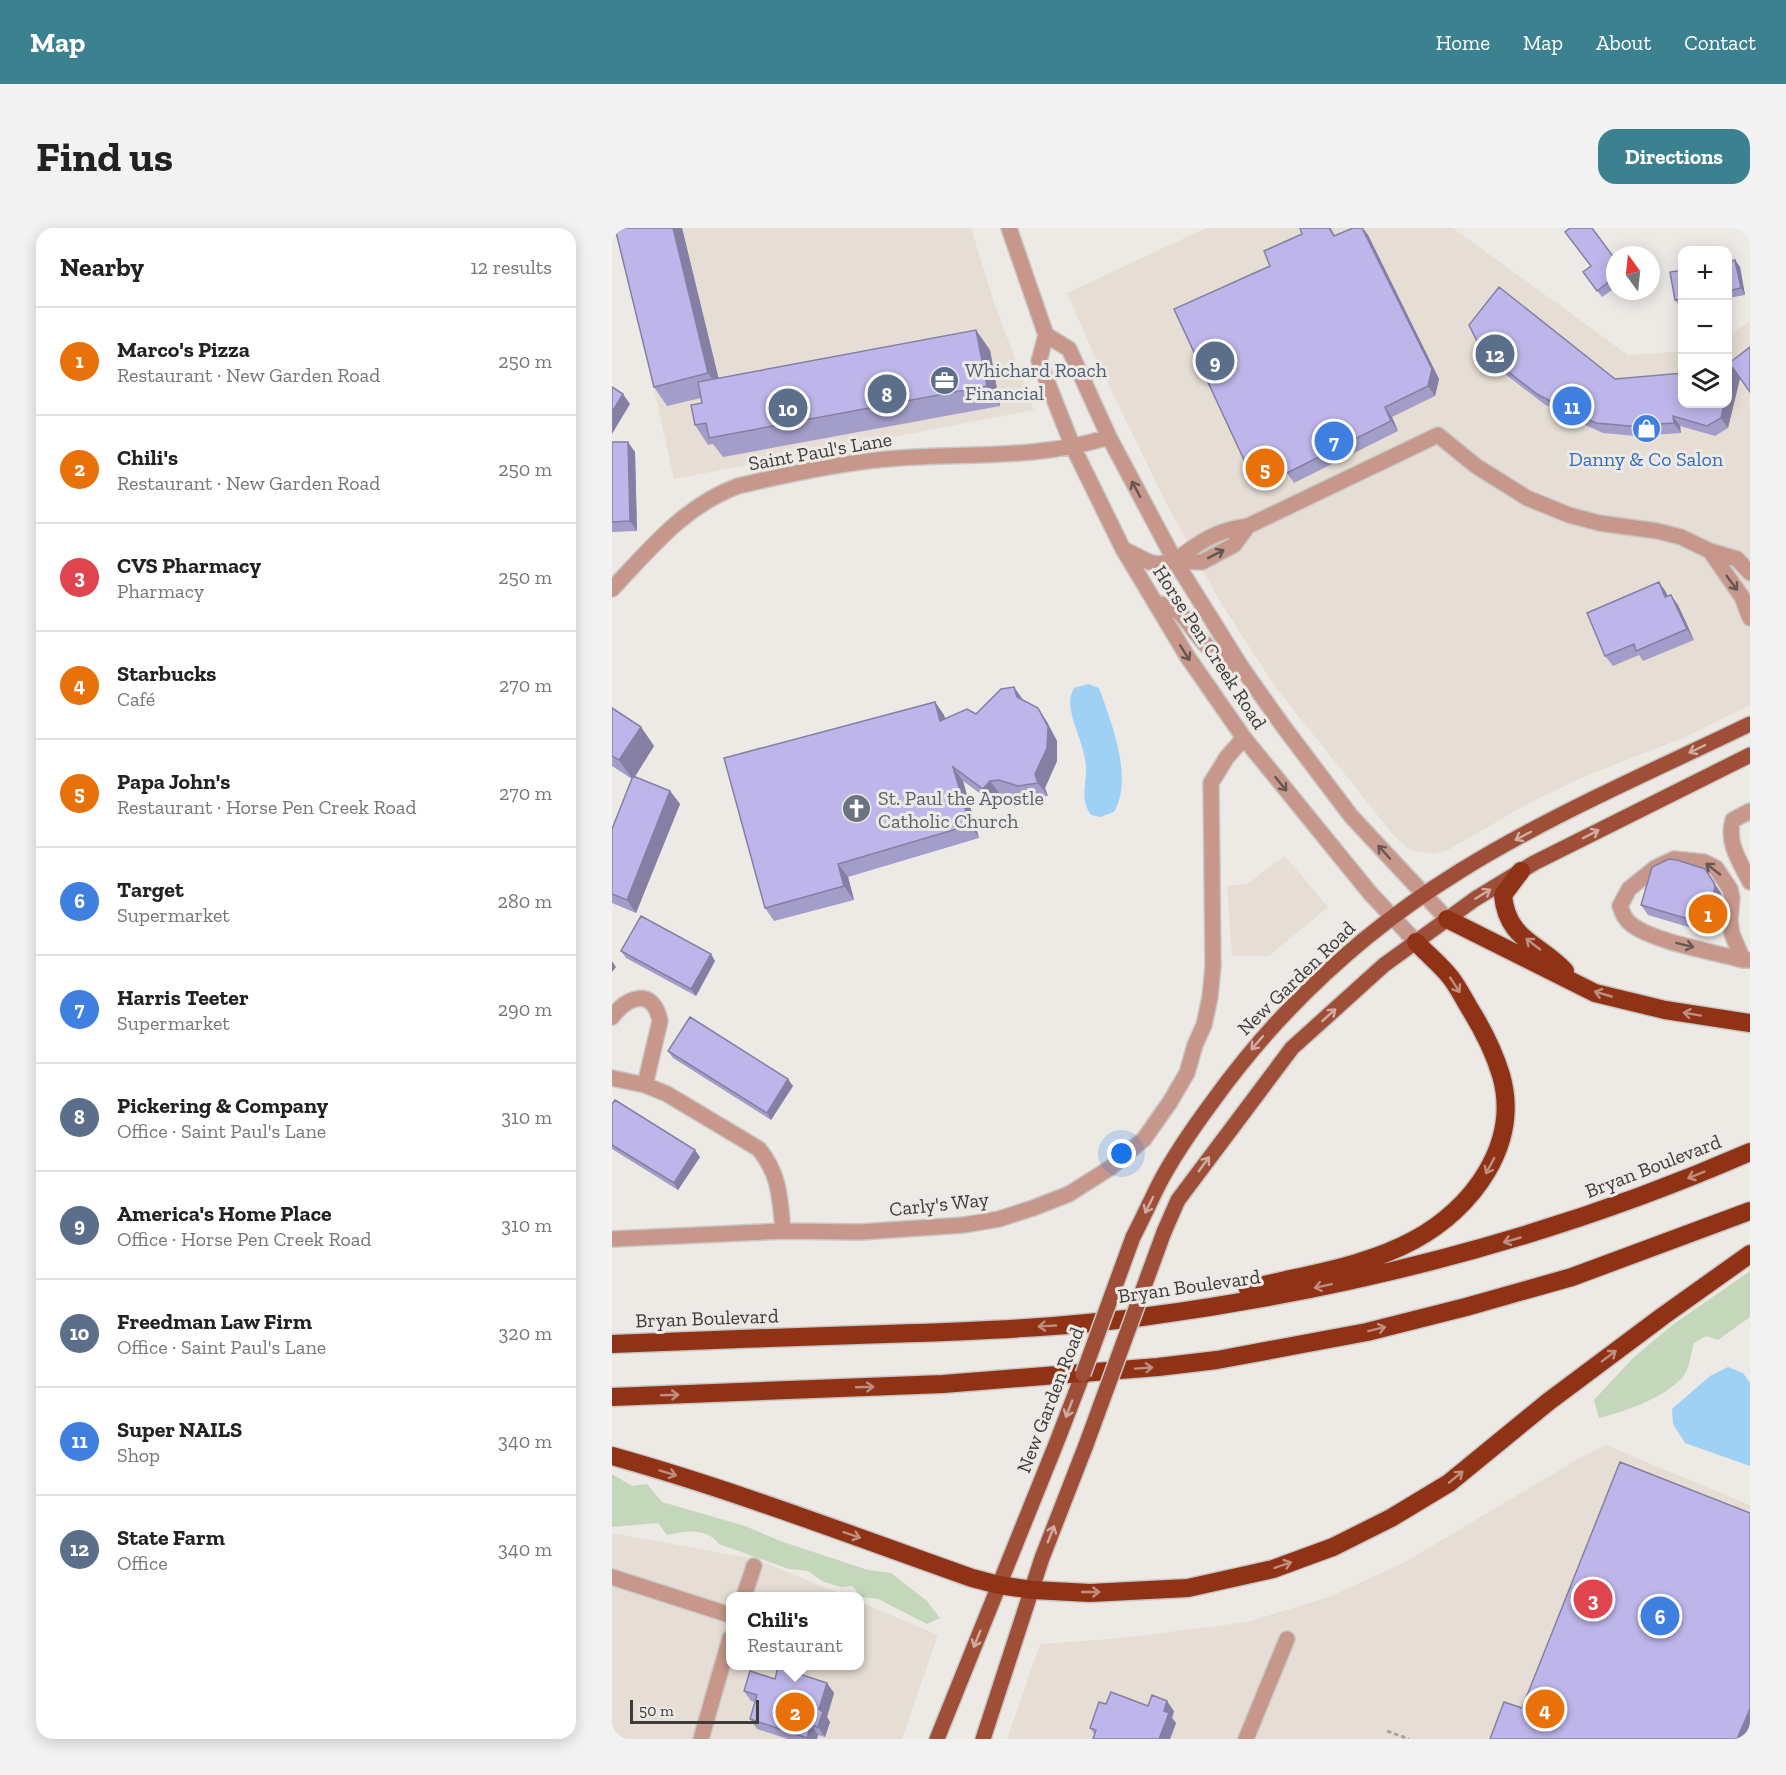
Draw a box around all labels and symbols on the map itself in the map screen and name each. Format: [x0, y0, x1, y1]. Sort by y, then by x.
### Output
north arrow [1606, 246, 1660, 300]
pin: 12 [1476, 332, 1514, 376]
pin: 9 [1196, 338, 1234, 384]
place label: Whichard Roach Financial [965, 358, 1108, 405]
office icon: Whichard Roach Financial [928, 365, 960, 397]
pin: 8 [868, 372, 906, 416]
pin: 11 [1552, 384, 1592, 429]
pin: 10 [768, 386, 807, 430]
shop icon: Danny & Co Salon [1630, 412, 1662, 444]
pin: 7 [1314, 418, 1354, 464]
street label: Saint Paul's Lane [746, 427, 894, 475]
pin: 5 [1246, 446, 1284, 490]
place label: Danny & Co Salon [1569, 447, 1724, 471]
one-way arrow [1130, 480, 1141, 498]
one-way arrow [1207, 548, 1225, 560]
street label: Horse Pen Creek Road [1148, 561, 1272, 733]
one-way arrow [1726, 575, 1738, 591]
one-way arrow [1179, 644, 1191, 661]
one-way arrow [1689, 744, 1707, 756]
one-way arrow [1274, 775, 1287, 791]
place label: St. Paul the Apostle Catholic Church [878, 786, 1044, 833]
church icon: St. Paul the Apostle Catholic Church [841, 793, 873, 825]
one-way arrow [1582, 828, 1600, 839]
one-way arrow [1515, 830, 1532, 842]
one-way arrow [1377, 844, 1391, 859]
one-way arrow [1705, 862, 1721, 875]
one-way arrow [1474, 888, 1491, 900]
pin: 1 [1688, 892, 1728, 936]
street label: New Garden Road [1232, 916, 1360, 1040]
one-way arrow [1525, 938, 1541, 951]
one-way arrow [1675, 939, 1694, 951]
one-way arrow [1449, 976, 1461, 993]
one-way arrow [1593, 988, 1612, 999]
one-way arrow [1321, 1008, 1336, 1022]
one-way arrow [1683, 1009, 1702, 1020]
one-way arrow [1250, 1035, 1264, 1050]
street label: Bryan Boulevard [1582, 1129, 1724, 1203]
your location [1107, 1139, 1136, 1168]
one-way arrow [1198, 1157, 1211, 1173]
one-way arrow [1484, 1157, 1496, 1174]
one-way arrow [1687, 1170, 1706, 1181]
street label: Carly's Way [888, 1187, 991, 1221]
one-way arrow [1143, 1195, 1155, 1213]
one-way arrow [1503, 1235, 1522, 1246]
street label: Bryan Boulevard [1116, 1264, 1262, 1308]
one-way arrow [1314, 1281, 1333, 1292]
street label: Bryan Boulevard [635, 1304, 779, 1332]
one-way arrow [1038, 1321, 1058, 1332]
one-way arrow [1367, 1323, 1386, 1335]
street label: New Garden Road [1011, 1324, 1089, 1476]
one-way arrow [1601, 1350, 1617, 1362]
one-way arrow [1133, 1362, 1153, 1373]
one-way arrow [855, 1382, 875, 1393]
one-way arrow [660, 1389, 680, 1401]
one-way arrow [1063, 1399, 1074, 1418]
one-way arrow [658, 1468, 677, 1479]
one-way arrow [1448, 1471, 1464, 1484]
one-way arrow [1047, 1526, 1058, 1544]
one-way arrow [843, 1531, 861, 1542]
one-way arrow [1273, 1559, 1292, 1570]
pin: 3 [1574, 1576, 1612, 1622]
one-way arrow [1081, 1586, 1101, 1598]
pin: 6 [1640, 1594, 1680, 1638]
one-way arrow [971, 1630, 982, 1648]
pin: 4 [1526, 1686, 1564, 1732]
pin: 2 [776, 1690, 814, 1734]
scale bar [630, 1697, 759, 1724]

